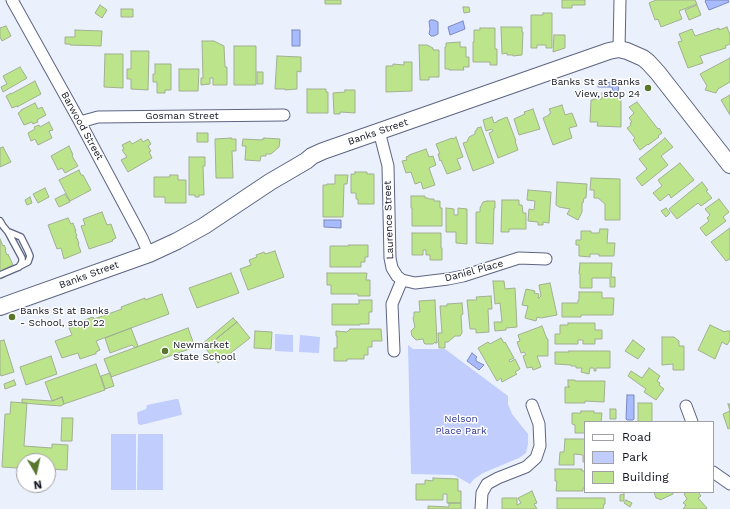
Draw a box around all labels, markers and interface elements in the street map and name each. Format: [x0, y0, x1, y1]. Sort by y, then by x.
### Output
place label: Banks St at Banks View, stop 24 [551, 76, 640, 100]
marker: Banks St at Banks View, stop 24 [643, 83, 653, 93]
street label: Barwood Street [58, 90, 106, 162]
street label: Gosman Street [145, 110, 219, 122]
street label: Banks Street [346, 116, 410, 148]
street label: Laurence Street [382, 181, 396, 259]
street label: Daniel Place [443, 257, 505, 285]
street label: Banks Street [57, 259, 121, 291]
place label: Banks St at Banks - School, stop 22 [20, 305, 109, 328]
marker: Banks St at Banks - School, stop 22 [7, 312, 17, 322]
place label: Newmarket State School [173, 339, 236, 362]
marker: Newmarket State School [160, 346, 170, 356]
park label: Nelson Place Park [435, 413, 487, 436]
legend [584, 421, 714, 493]
text: Road [622, 430, 651, 444]
text: Park [622, 450, 648, 464]
north arrow [16, 453, 56, 493]
text: Building [622, 470, 669, 484]
text: N [33, 477, 43, 491]

